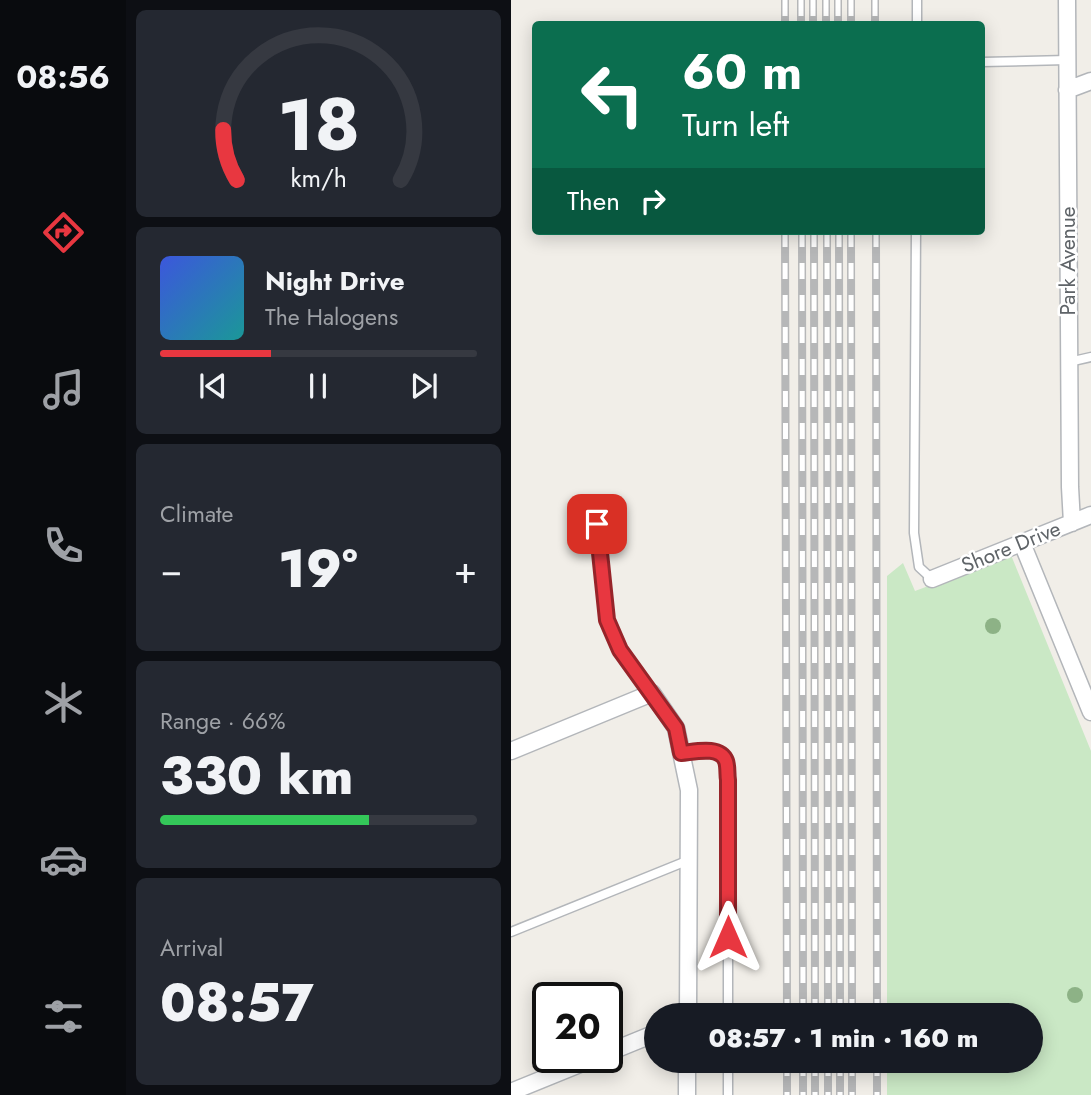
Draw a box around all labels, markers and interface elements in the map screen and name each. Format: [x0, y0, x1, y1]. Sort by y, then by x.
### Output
text: 60 m [682, 37, 802, 107]
icon: left [567, 49, 658, 140]
text: 08:56 [16, 54, 110, 100]
text: 18 [277, 72, 360, 177]
text: Turn left [682, 102, 789, 148]
text: km/h [290, 159, 347, 195]
text: Then [567, 182, 620, 220]
icon: right [634, 182, 672, 220]
street label: Park Avenue [1053, 206, 1083, 316]
icon: directions [39, 208, 88, 257]
text: Night Drive [265, 262, 405, 300]
text: The Halogens [265, 300, 398, 334]
icon: music [39, 365, 88, 414]
icon: previous [194, 367, 232, 405]
icon: pause [299, 367, 337, 405]
icon: next [405, 367, 443, 405]
pin [567, 494, 627, 554]
text: Climate [160, 497, 233, 531]
icon: arrive [578, 505, 616, 543]
street label: Shore Drive [957, 513, 1065, 581]
icon: phone [39, 521, 88, 570]
text: 19° [278, 531, 358, 607]
text: − [160, 542, 182, 597]
text: + [454, 542, 477, 597]
icon: climate [39, 678, 88, 727]
text: Range · 66% [160, 704, 285, 738]
text: 330 km [160, 738, 353, 814]
icon: car [39, 835, 88, 884]
position arrow [691, 900, 765, 974]
text: Arrival [160, 931, 223, 965]
text: 08:57 [160, 965, 314, 1041]
speed limit sign: 20 [532, 982, 623, 1073]
icon: filters [39, 992, 88, 1041]
text: 08:57 · 1 min · 160 m [709, 1019, 978, 1057]

